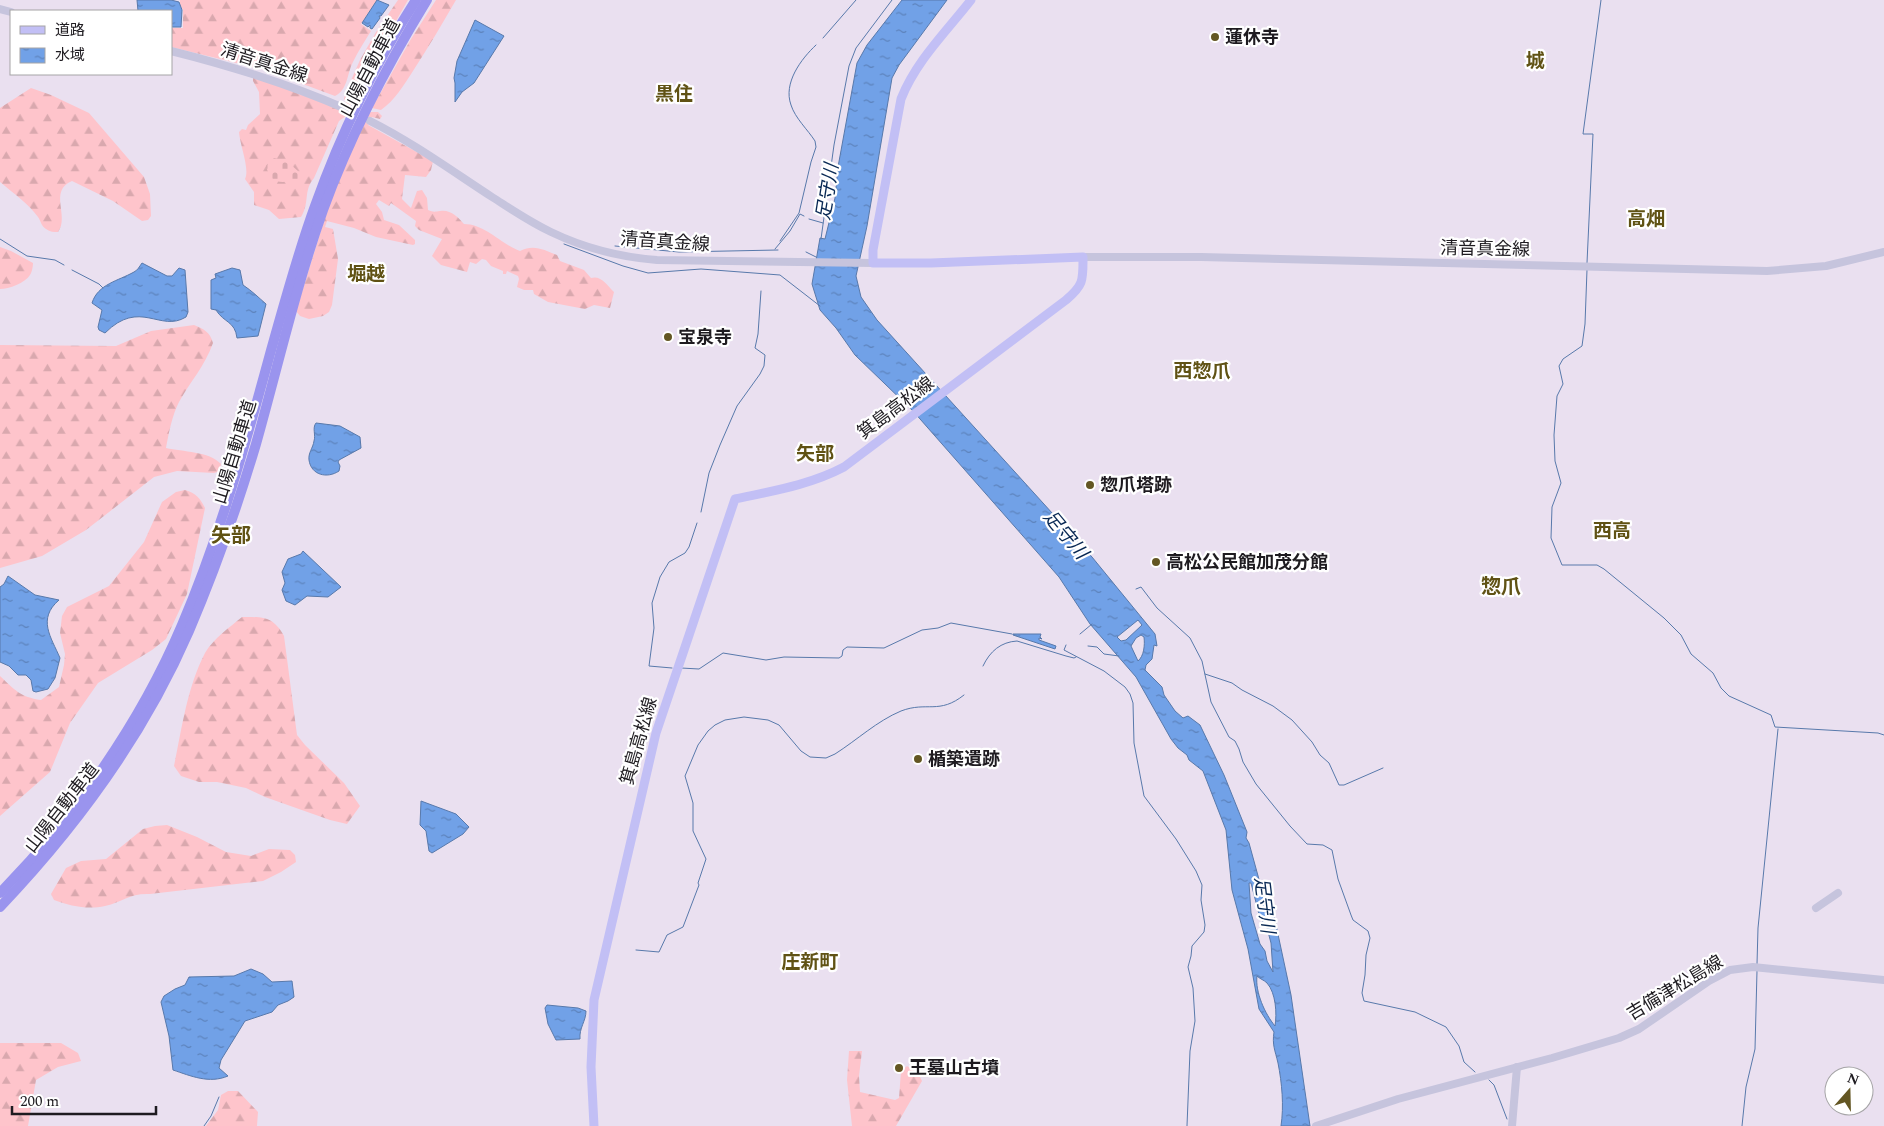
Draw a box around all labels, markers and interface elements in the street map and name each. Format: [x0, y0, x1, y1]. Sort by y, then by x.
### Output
legend [10, 10, 172, 75]
street label: 山陽自動車道 [333, 14, 407, 122]
text: 道路 [55, 19, 85, 42]
place label: 蓮休寺 [1225, 24, 1279, 51]
marker: 蓮休寺 [1209, 31, 1221, 43]
street label: 清音真金線 [217, 36, 311, 90]
text: 水域 [55, 44, 85, 67]
district label: 城 [1525, 47, 1545, 76]
district label: 黒住 [655, 80, 693, 109]
water label: 足守川 [809, 160, 847, 222]
district label: 高畑 [1627, 205, 1665, 234]
street label: 清音真金線 [619, 225, 711, 259]
street label: 清音真金線 [1440, 235, 1530, 263]
district label: 堀越 [347, 260, 385, 289]
place label: 宝泉寺 [678, 324, 732, 351]
marker: 宝泉寺 [662, 331, 674, 343]
district label: 西惣爪 [1173, 357, 1231, 386]
street label: 箕島高松線 [852, 370, 940, 446]
street label: 山陽自動車道 [206, 396, 264, 508]
district label: 矢部 [796, 440, 834, 469]
place label: 惣爪塔跡 [1100, 472, 1172, 499]
marker: 惣爪塔跡 [1084, 479, 1096, 491]
water label: 足守川 [1036, 504, 1096, 568]
district label: 西高 [1593, 517, 1631, 546]
district label: 矢部 [211, 521, 251, 551]
place label: 高松公民館加茂分館 [1166, 549, 1328, 576]
marker: 高松公民館加茂分館 [1150, 556, 1162, 568]
district label: 惣爪 [1481, 572, 1521, 602]
street label: 箕島高松線 [614, 694, 664, 788]
place label: 楯築遺跡 [928, 746, 1000, 773]
marker: 楯築遺跡 [912, 753, 924, 765]
street label: 山陽自動車道 [18, 757, 106, 859]
water label: 足守川 [1246, 875, 1282, 937]
district label: 庄新町 [781, 948, 839, 977]
street label: 吉備津松島線 [1622, 949, 1728, 1027]
place label: 王墓山古墳 [909, 1055, 999, 1082]
marker: 王墓山古墳 [893, 1062, 905, 1074]
north arrow [1824, 1066, 1874, 1116]
text: N [1844, 1067, 1862, 1091]
scale bar [12, 1084, 156, 1116]
text: 200 m [20, 1090, 59, 1113]

